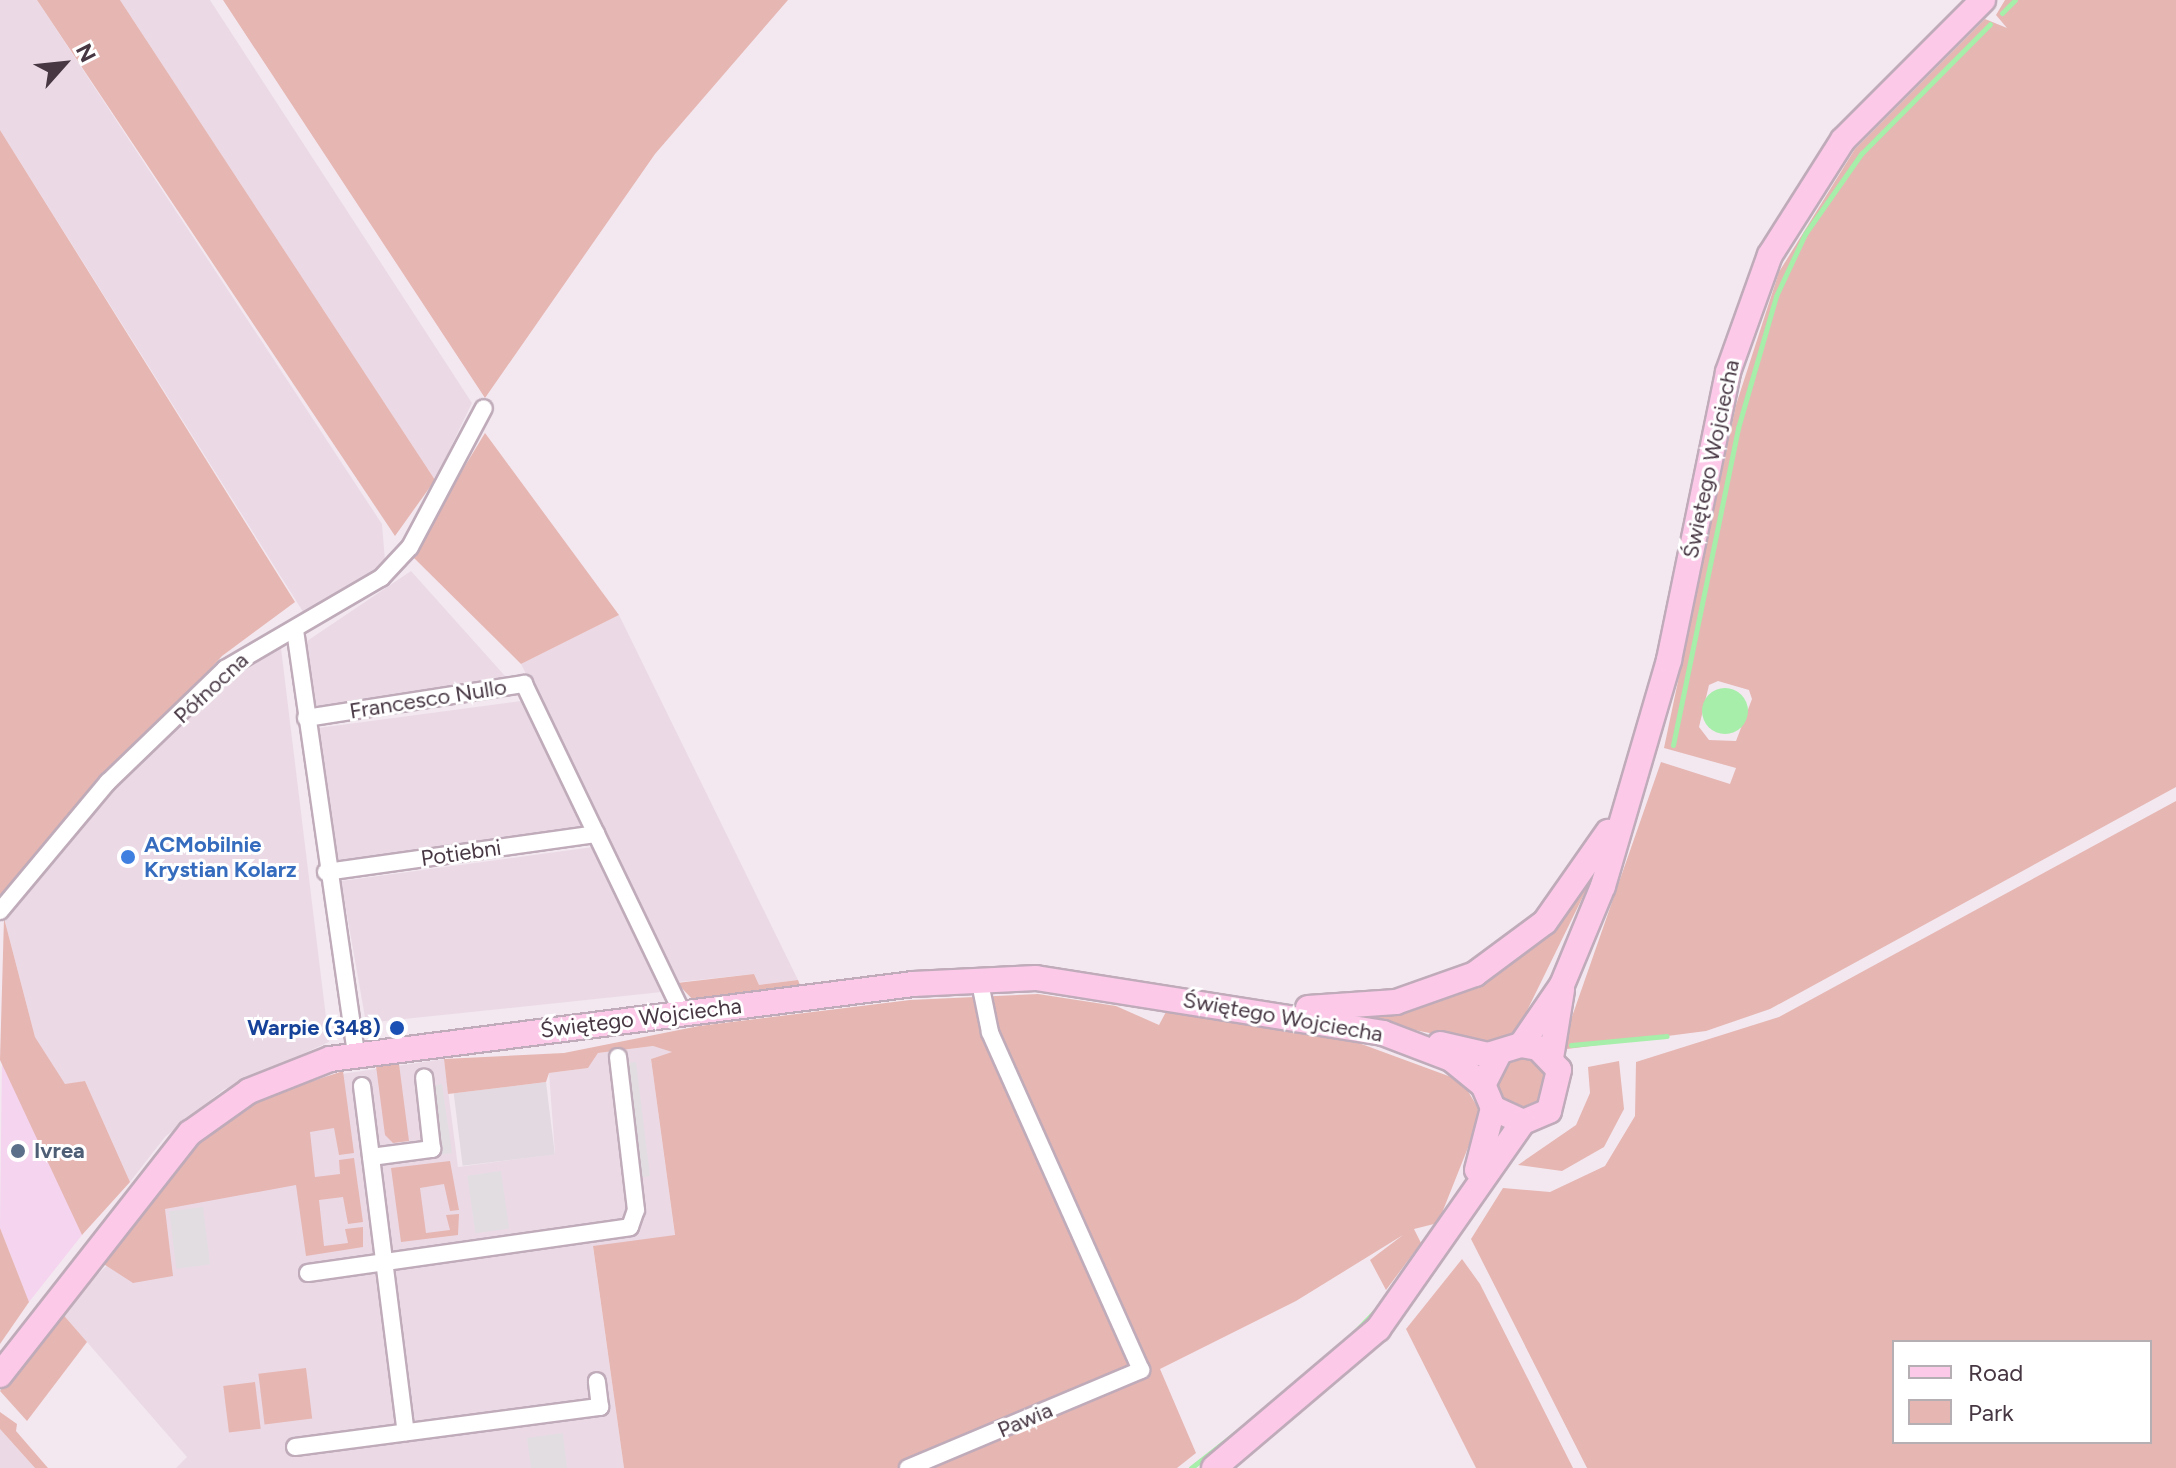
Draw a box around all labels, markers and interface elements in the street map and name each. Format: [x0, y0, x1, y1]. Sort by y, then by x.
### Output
north arrow [24, 24, 104, 104]
text: N [70, 39, 102, 67]
street label: Świętego Wojciecha [1677, 357, 1745, 561]
street label: Północna [168, 647, 254, 729]
street label: Francesco Nullo [348, 674, 508, 724]
place label: ACMobilnie Krystian Kolarz [144, 831, 297, 882]
street label: Potiebni [419, 834, 503, 872]
marker: ACMobilnie Krystian Kolarz [119, 848, 137, 866]
street label: Świętego Wojciecha [1181, 986, 1385, 1048]
street label: Świętego Wojciecha [539, 993, 743, 1043]
place label: Warpie (348) [247, 1015, 381, 1041]
marker: Warpie (348) [388, 1019, 406, 1037]
place label: Ivrea [34, 1138, 85, 1164]
marker: Ivrea [9, 1142, 27, 1160]
legend [1892, 1340, 2152, 1444]
text: Road [1968, 1358, 2023, 1387]
street label: Pawia [994, 1397, 1056, 1443]
text: Park [1968, 1398, 2014, 1427]

